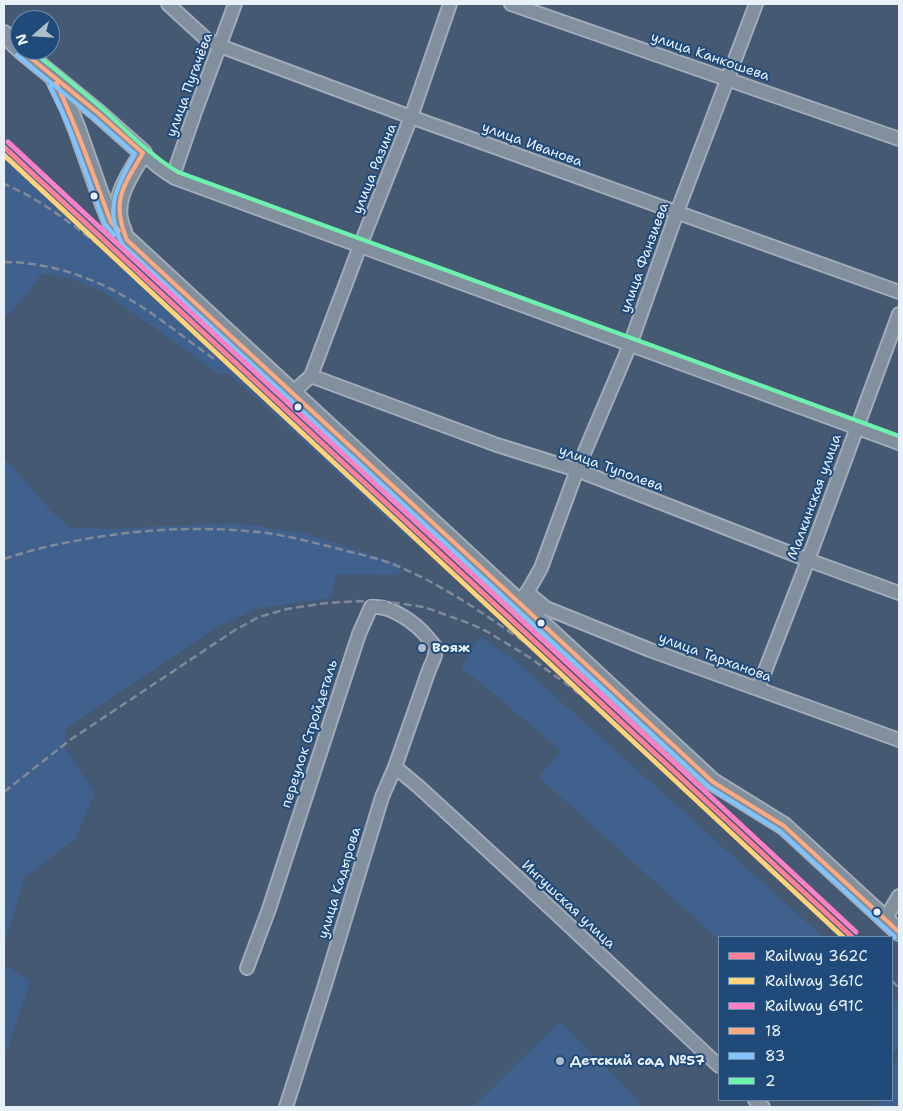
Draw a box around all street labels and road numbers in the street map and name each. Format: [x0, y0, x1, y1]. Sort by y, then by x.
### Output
street label: улица Канкошева [648, 29, 772, 85]
street label: улица Пугачёва [163, 31, 217, 139]
street label: улица Иванова [479, 119, 585, 171]
street label: улица Разина [349, 121, 401, 217]
street label: улица Фанзиева [617, 201, 673, 315]
street label: Малкинская улица [784, 432, 846, 562]
street label: улица Туполева [556, 442, 666, 496]
street label: улица Тарханова [656, 630, 774, 686]
street label: переулок Стройдеталь [278, 658, 342, 810]
street label: улица Кадырова [315, 825, 365, 941]
street label: Ингушская улица [518, 857, 618, 953]

